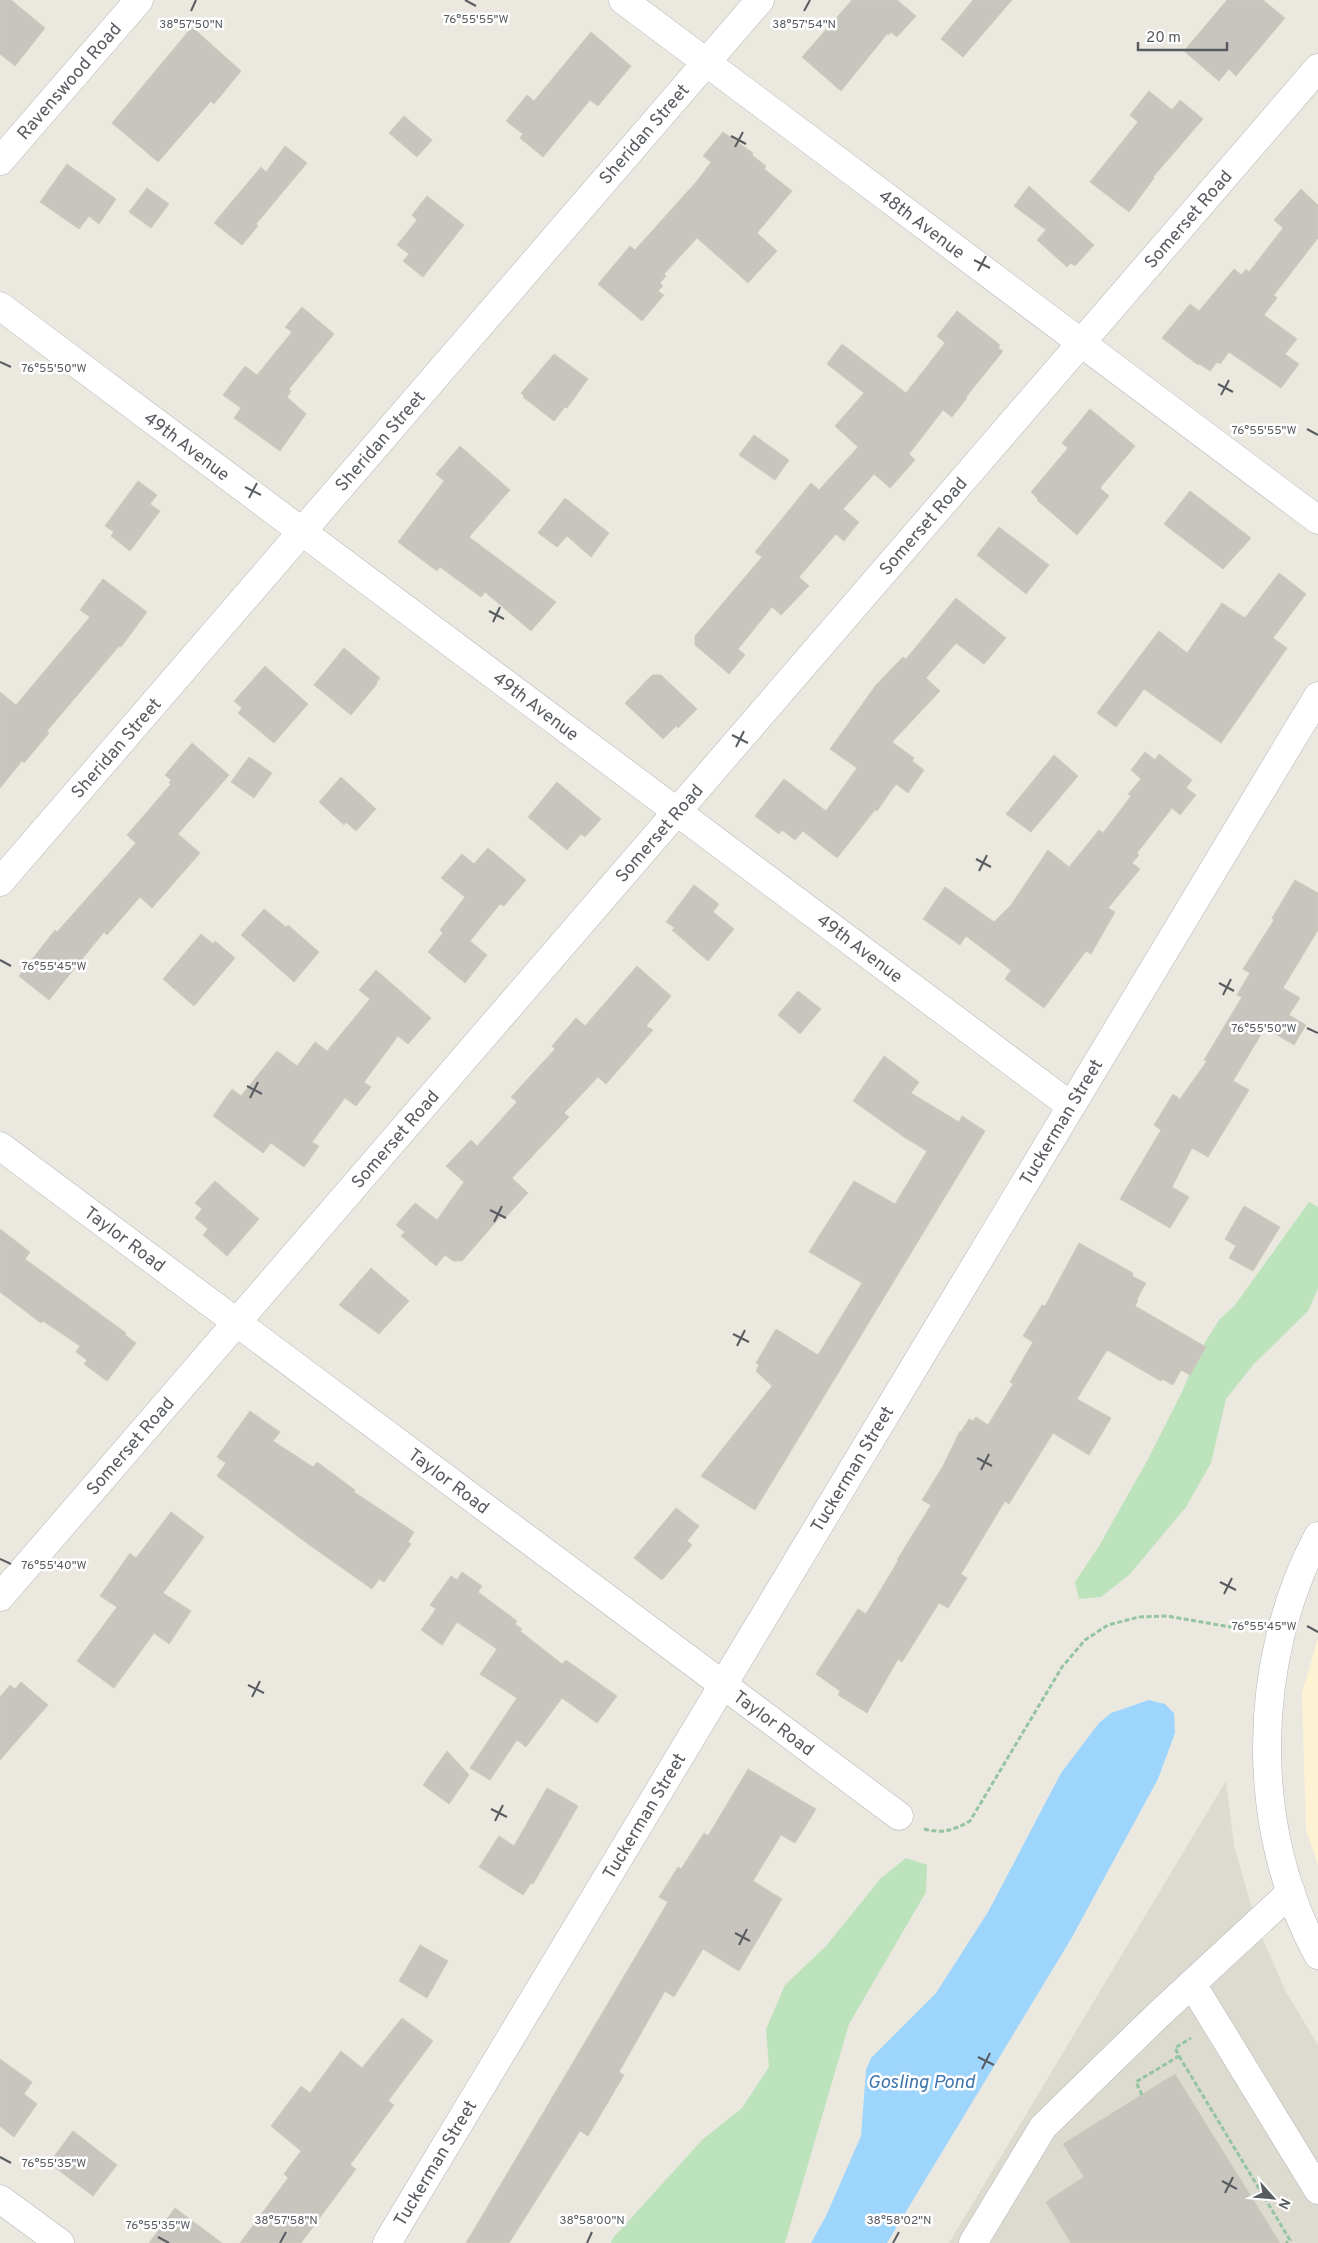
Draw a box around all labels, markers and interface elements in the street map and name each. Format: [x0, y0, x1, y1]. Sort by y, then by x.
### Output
text: 76°55'55"W [443, 12, 509, 28]
text: 38°57'50"N [159, 17, 223, 33]
text: 38°57'54"N [772, 17, 836, 33]
street label: Ravenswood Road [13, 19, 127, 145]
scale bar [1138, 20, 1227, 52]
text: 20 m [1146, 29, 1181, 48]
street label: Sheridan Street [595, 80, 695, 190]
street label: Somerset Road [1140, 166, 1238, 274]
street label: 48th Avenue [873, 185, 969, 265]
text: 76°55'50"W [21, 361, 87, 377]
street label: Sheridan Street [331, 387, 431, 497]
street label: 49th Avenue [138, 407, 234, 487]
text: 76°55'55"W [1231, 423, 1297, 439]
street label: Somerset Road [875, 473, 973, 581]
street label: 49th Avenue [487, 667, 583, 747]
street label: Sheridan Street [67, 694, 167, 804]
street label: Somerset Road [611, 780, 709, 888]
street label: 49th Avenue [811, 909, 907, 989]
text: 76°55'45"W [21, 959, 87, 975]
text: 76°55'50"W [1231, 1021, 1297, 1037]
street label: Tuckerman Street [1015, 1055, 1109, 1190]
street label: Somerset Road [347, 1086, 445, 1194]
street label: Taylor Road [79, 1202, 169, 1278]
street label: Somerset Road [82, 1393, 180, 1501]
street label: Tuckerman Street [806, 1402, 900, 1537]
street label: Taylor Road [403, 1444, 493, 1520]
text: 76°55'40"W [21, 1558, 87, 1574]
text: 76°55'45"W [1231, 1619, 1297, 1635]
street label: Taylor Road [728, 1686, 818, 1762]
street label: Tuckerman Street [598, 1749, 692, 1884]
water label: Gosling Pond [868, 2071, 976, 2095]
street label: Tuckerman Street [389, 2096, 483, 2231]
text: 76°55'35"W [22, 2156, 86, 2172]
north arrow [1248, 2173, 1298, 2223]
text: N [1273, 2195, 1293, 2212]
text: 38°57'58"N [254, 2213, 318, 2229]
text: 38°58'00"N [559, 2213, 625, 2229]
text: 38°58'02"N [866, 2213, 932, 2229]
text: 76°55'35"W [126, 2218, 190, 2234]

